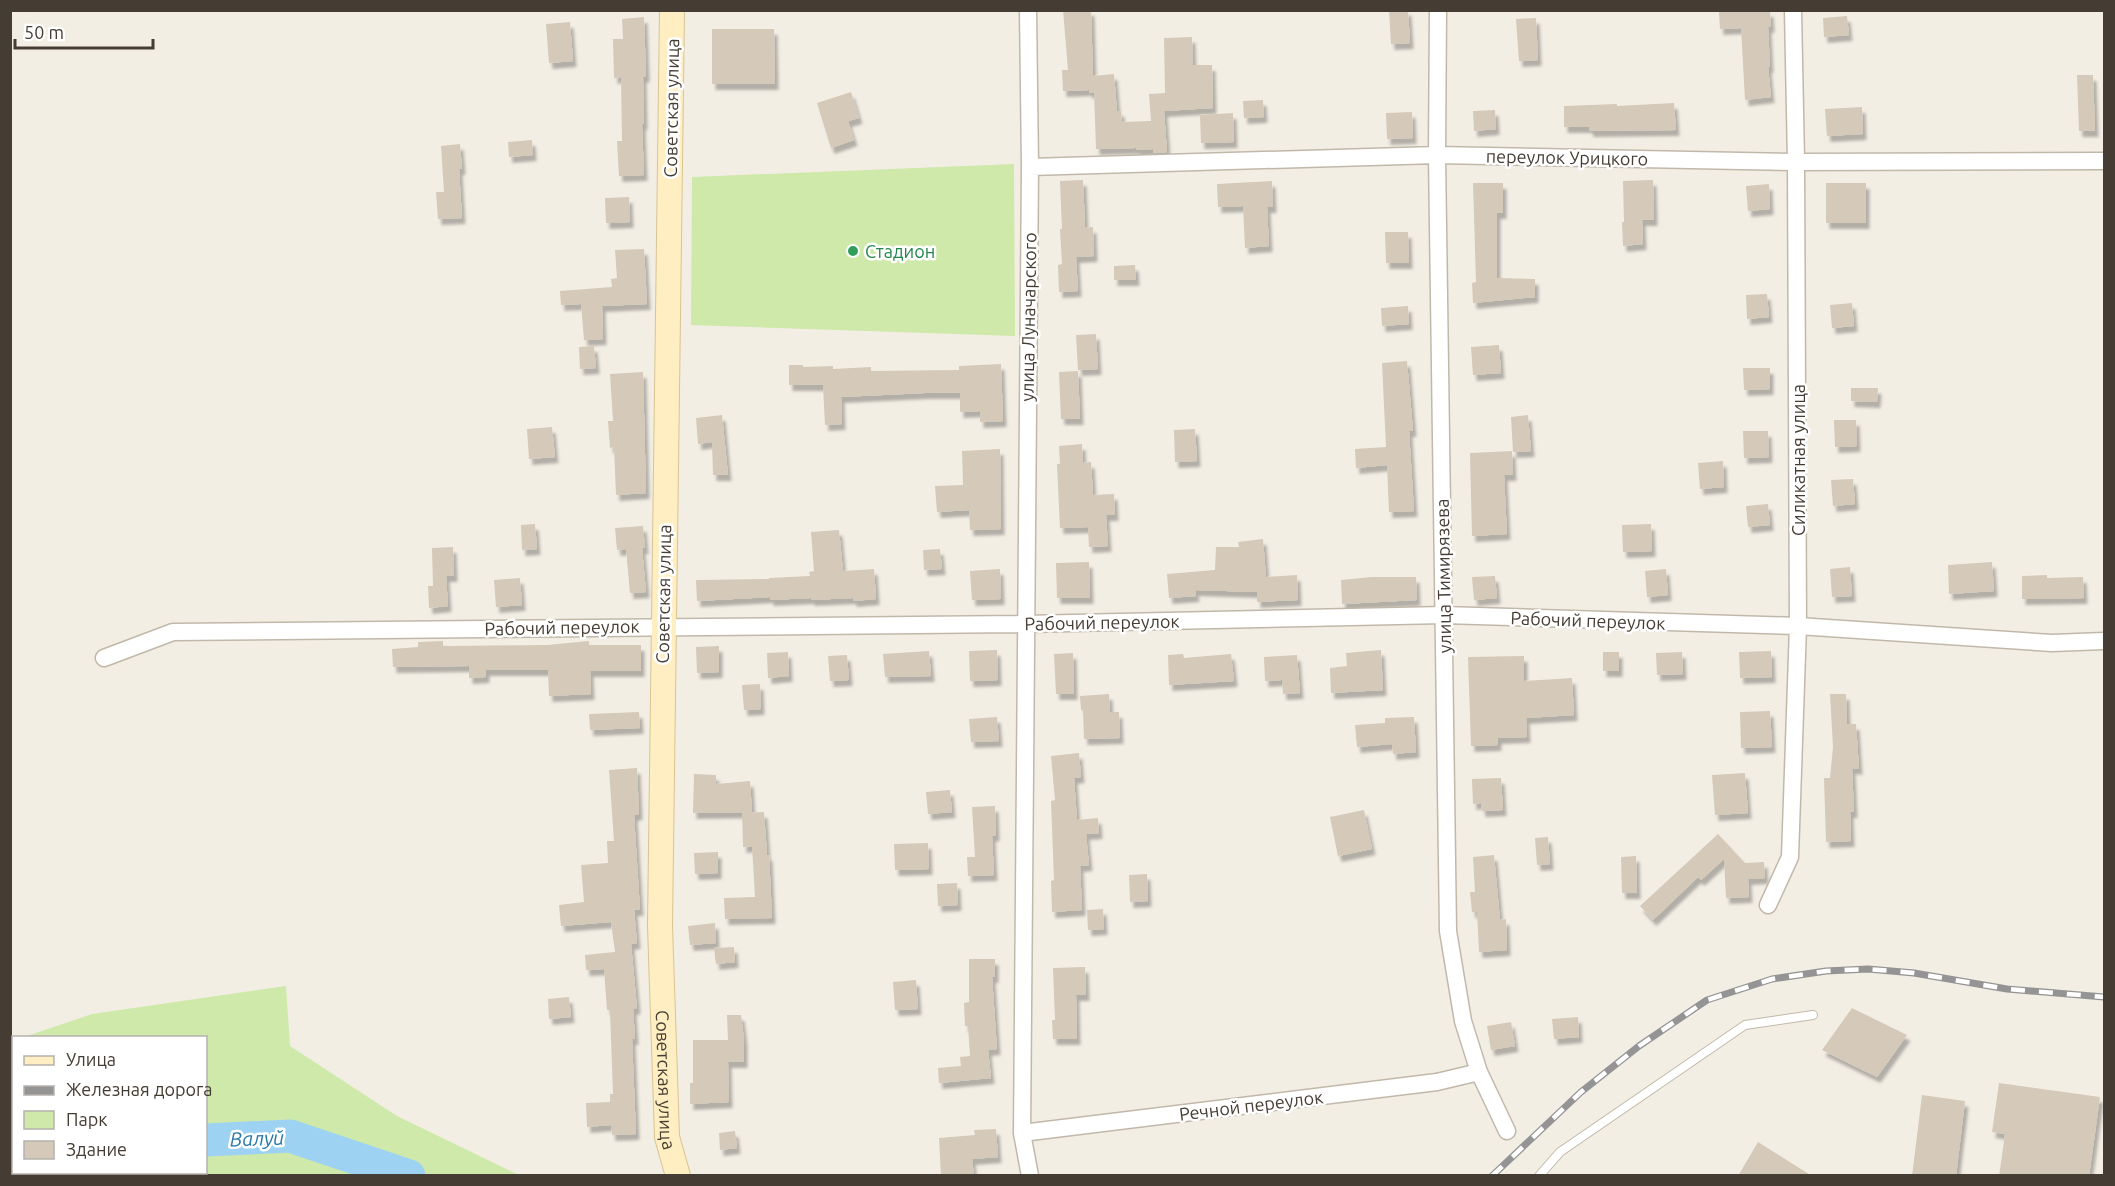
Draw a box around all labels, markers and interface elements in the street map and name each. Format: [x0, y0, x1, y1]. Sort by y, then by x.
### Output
scale bar [15, 12, 153, 50]
text: 50 m [24, 22, 64, 42]
street label: Советская улица [660, 38, 682, 178]
street label: переулок Урицкого [1486, 146, 1648, 168]
street label: улица Луначарского [1017, 232, 1039, 402]
place label: Стадион [865, 241, 935, 261]
marker: Стадион [846, 244, 860, 258]
street label: Силикатная улица [1788, 384, 1808, 536]
street label: улица Тимирязева [1432, 498, 1454, 654]
street label: Советская улица [652, 524, 674, 664]
street label: Рабочий переулок [1510, 607, 1666, 633]
street label: Рабочий переулок [1024, 611, 1180, 633]
street label: Рабочий переулок [484, 616, 640, 638]
street label: Советская улица [653, 1010, 680, 1152]
legend [12, 1036, 207, 1174]
text: Улица [66, 1049, 116, 1069]
text: Железная дорога [66, 1079, 213, 1099]
street label: Речной переулок [1178, 1086, 1324, 1124]
text: Парк [66, 1109, 107, 1129]
water label: Валуй [229, 1126, 285, 1150]
text: Здание [66, 1139, 127, 1159]

